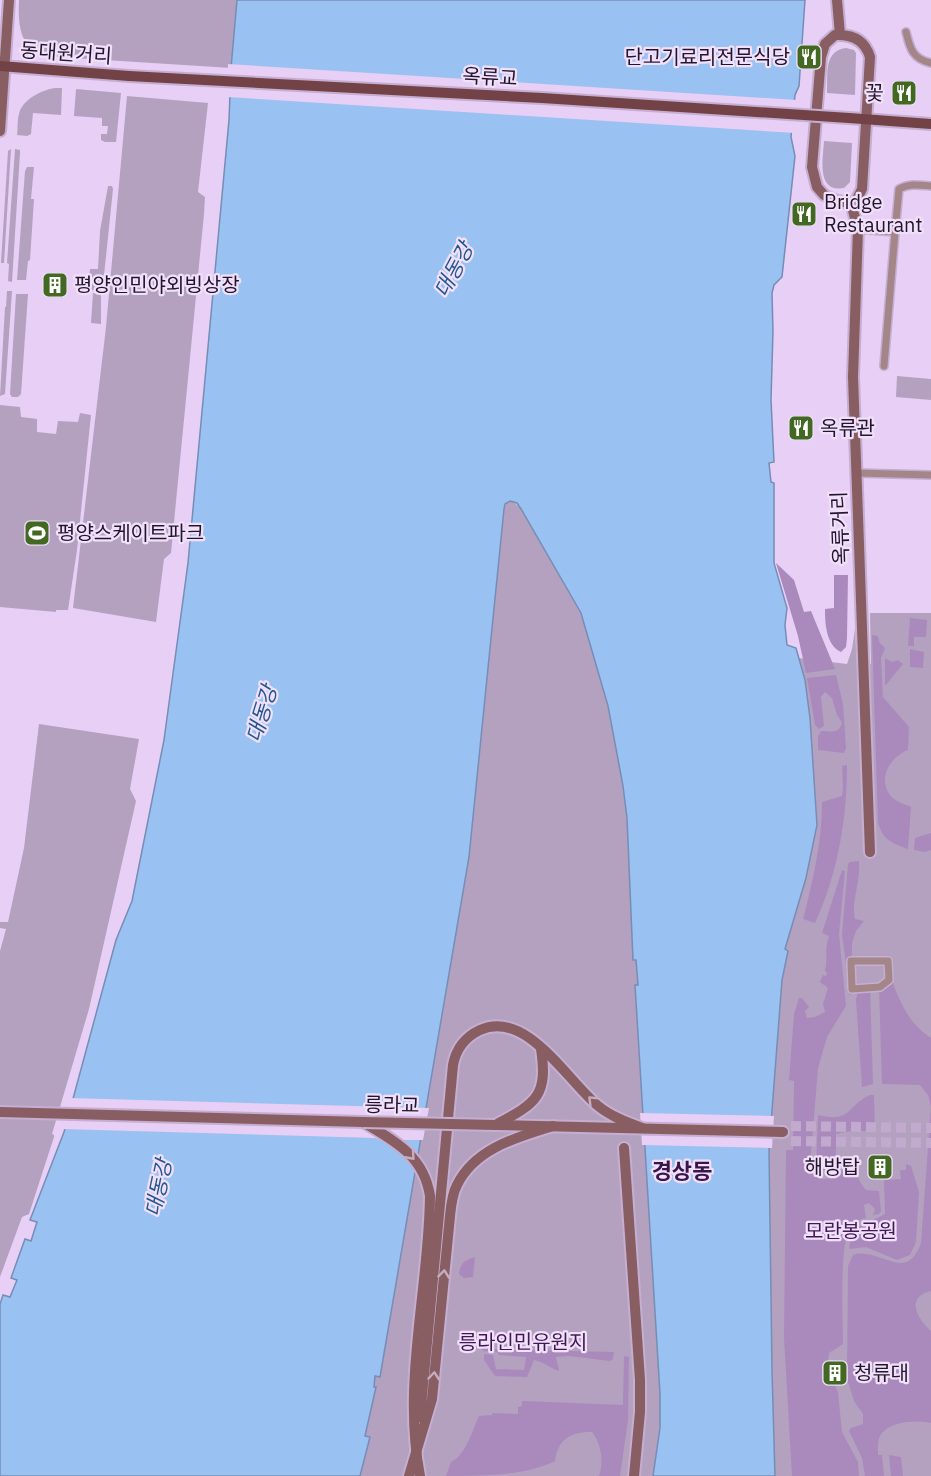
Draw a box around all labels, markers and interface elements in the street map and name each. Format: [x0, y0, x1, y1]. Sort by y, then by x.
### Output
street label: 동대원거리 [19, 36, 113, 69]
restaurant icon: 단고기료리전문식당 [794, 42, 824, 72]
place label: 단고기료리전문식당 [624, 43, 790, 70]
street label: 옥류교 [462, 62, 518, 91]
restaurant icon: 꽃 [889, 78, 919, 108]
place label: 꽃 [866, 79, 884, 106]
place label: Bridge Restaurant [824, 188, 922, 238]
restaurant icon: Bridge Restaurant [789, 199, 819, 229]
water label: 대동강 [427, 235, 480, 302]
building icon: 평양인민야외빙상장 [40, 270, 70, 300]
place label: 평양인민야외빙상장 [74, 271, 240, 298]
restaurant icon: 옥류관 [786, 413, 816, 443]
place label: 옥류관 [820, 414, 875, 441]
street label: 옥류거리 [825, 491, 854, 565]
sports icon: 평양스케이트파크 [22, 518, 52, 548]
place label: 평양스케이트파크 [57, 519, 204, 546]
water label: 대동강 [239, 679, 284, 746]
street label: 릉라교 [364, 1091, 420, 1118]
one-way arrow [588, 1096, 598, 1107]
one-way arrow [403, 1149, 414, 1160]
building icon: 해방탑 [865, 1152, 895, 1182]
place label: 해방탑 [805, 1153, 860, 1180]
water label: 대동강 [138, 1154, 178, 1219]
district label: 경상동 [652, 1156, 712, 1185]
park label: 모란봉공원 [805, 1217, 897, 1244]
one-way arrow [437, 1269, 450, 1278]
park label: 릉라인민유원지 [459, 1328, 587, 1355]
building icon: 청류대 [820, 1358, 850, 1388]
place label: 청류대 [854, 1359, 909, 1386]
one-way arrow [427, 1372, 440, 1381]

